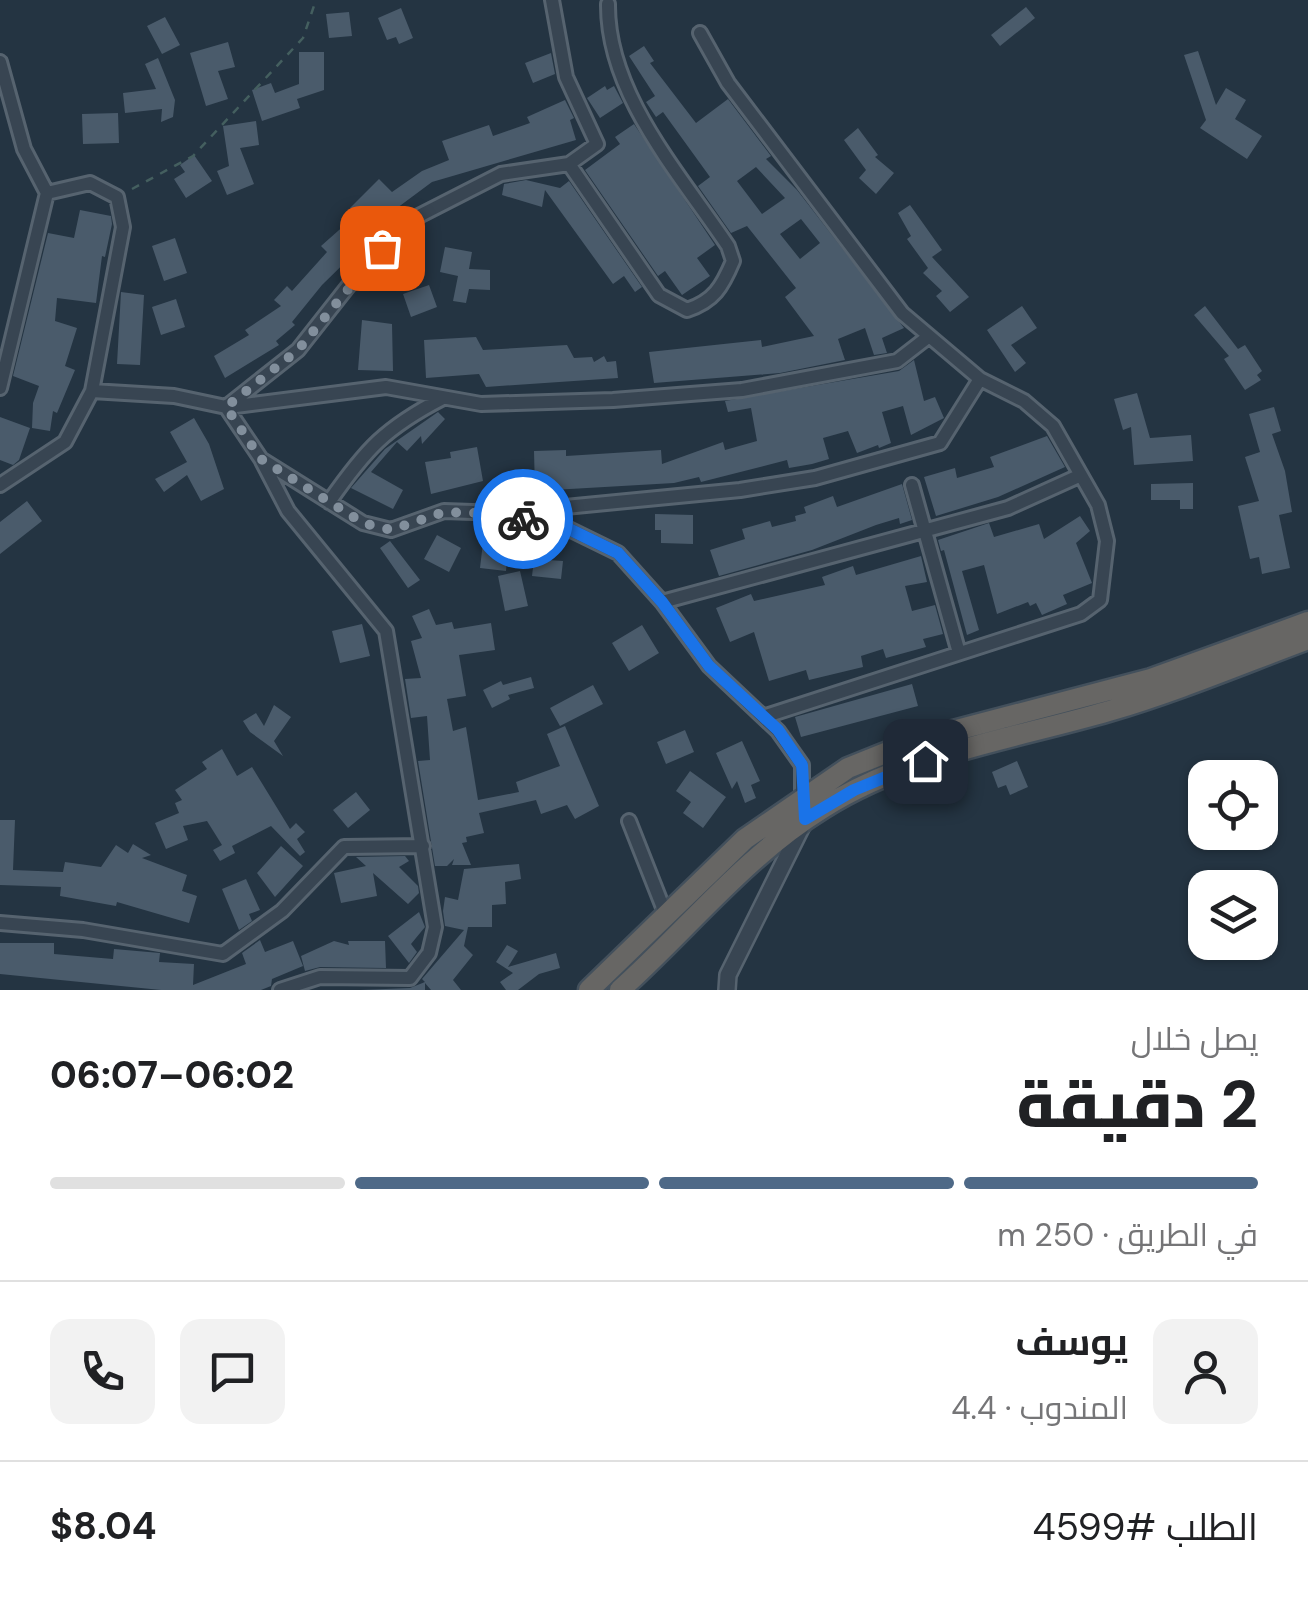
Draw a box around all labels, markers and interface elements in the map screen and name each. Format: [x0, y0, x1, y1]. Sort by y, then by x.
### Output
pin [340, 206, 425, 291]
icon: bag [355, 221, 410, 276]
courier [473, 469, 573, 569]
icon: bike [496, 492, 551, 547]
pin [883, 719, 968, 804]
icon: home [898, 734, 953, 789]
map controls [1188, 760, 1278, 960]
button: locate [1188, 760, 1278, 850]
button: layers [1188, 870, 1278, 960]
text: يصل خلال [1131, 1018, 1258, 1060]
text: 06:02–06:07 [50, 1050, 294, 1100]
text: 2 دقيقة [1017, 1063, 1258, 1147]
text: في الطريق · 250 m [997, 1214, 1258, 1256]
text: يوسف [1015, 1317, 1128, 1367]
button: phone [50, 1319, 155, 1424]
button: chat [180, 1319, 285, 1424]
button: person [1153, 1319, 1258, 1424]
text: المندوب · 4.4 [951, 1387, 1128, 1429]
text: $8.04 [50, 1501, 157, 1551]
text: الطلب #4599 [1033, 1502, 1258, 1552]

